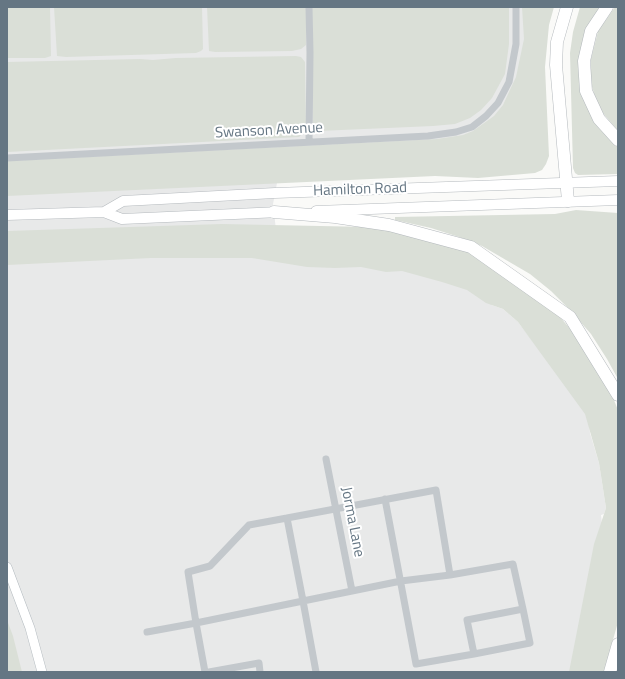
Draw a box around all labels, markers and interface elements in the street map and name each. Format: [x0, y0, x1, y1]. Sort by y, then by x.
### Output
street label: Swanson Avenue [215, 119, 323, 143]
street label: Hamilton Road [313, 179, 407, 201]
street label: Jorma Lane [336, 485, 368, 559]

